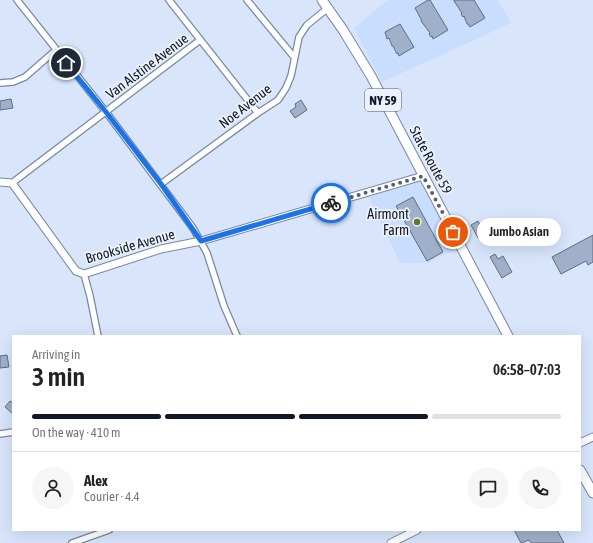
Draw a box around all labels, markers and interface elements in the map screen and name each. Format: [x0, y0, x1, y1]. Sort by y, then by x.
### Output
street label: Van Alstine Avenue [103, 30, 191, 102]
pin [49, 46, 83, 80]
icon: home [55, 52, 77, 74]
street label: Noe Avenue [216, 81, 274, 131]
road number: NY 59 [365, 89, 401, 111]
street label: State Route 59 [407, 123, 455, 197]
courier [311, 183, 351, 223]
icon: bike [320, 192, 342, 214]
place label: Airmont Farm [367, 206, 409, 238]
pin [436, 215, 470, 249]
marker: Airmont Farm [412, 217, 422, 227]
callout: Jumbo Asian [477, 218, 561, 246]
icon: bag [442, 221, 464, 243]
text: Jumbo Asian [489, 224, 549, 239]
street label: Brookside Avenue [84, 226, 176, 266]
text: Arriving in [32, 347, 80, 362]
text: 06:58–07:03 [493, 361, 561, 378]
text: 3 min [32, 362, 85, 392]
text: On the way · 410 m [32, 425, 120, 440]
button: person [32, 467, 74, 509]
button: chat [467, 467, 509, 509]
button: phone [519, 467, 561, 509]
text: Alex [84, 472, 108, 489]
text: Courier · 4.4 [84, 489, 140, 504]

